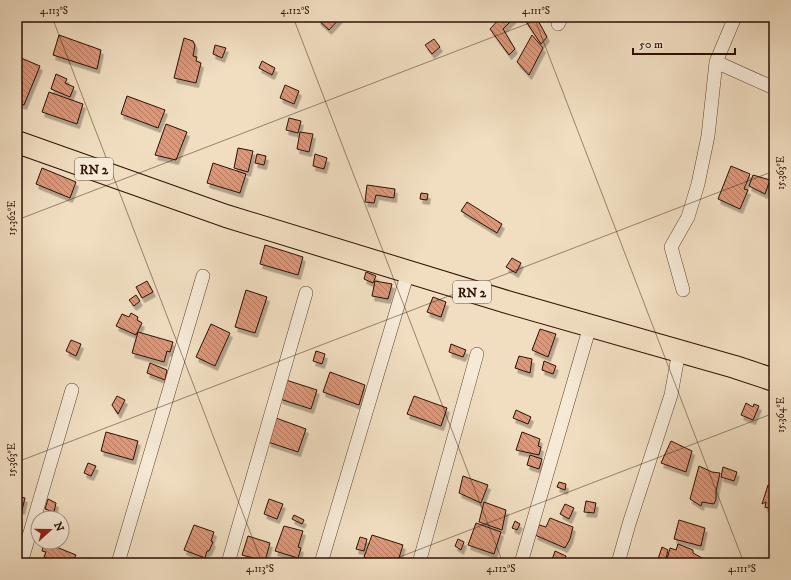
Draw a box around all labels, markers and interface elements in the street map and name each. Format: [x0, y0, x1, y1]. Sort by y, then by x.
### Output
text: 4.113°S [40, 5, 68, 17]
text: 4.112°S [280, 5, 310, 17]
text: 4.111°S [522, 5, 550, 17]
scale bar [633, 30, 735, 56]
text: 50 m [639, 37, 663, 52]
text: 15.363°E [775, 156, 787, 190]
road number: RN 2 [75, 158, 113, 180]
text: 15.362°E [6, 201, 18, 235]
road number: RN 2 [453, 281, 491, 303]
text: 15.364°E [775, 397, 787, 433]
text: 15.363°E [6, 443, 18, 477]
north arrow [30, 510, 70, 550]
text: N [50, 520, 67, 533]
text: 4.113°S [246, 563, 274, 575]
text: 4.112°S [486, 563, 516, 575]
text: 4.111°S [728, 563, 756, 575]

